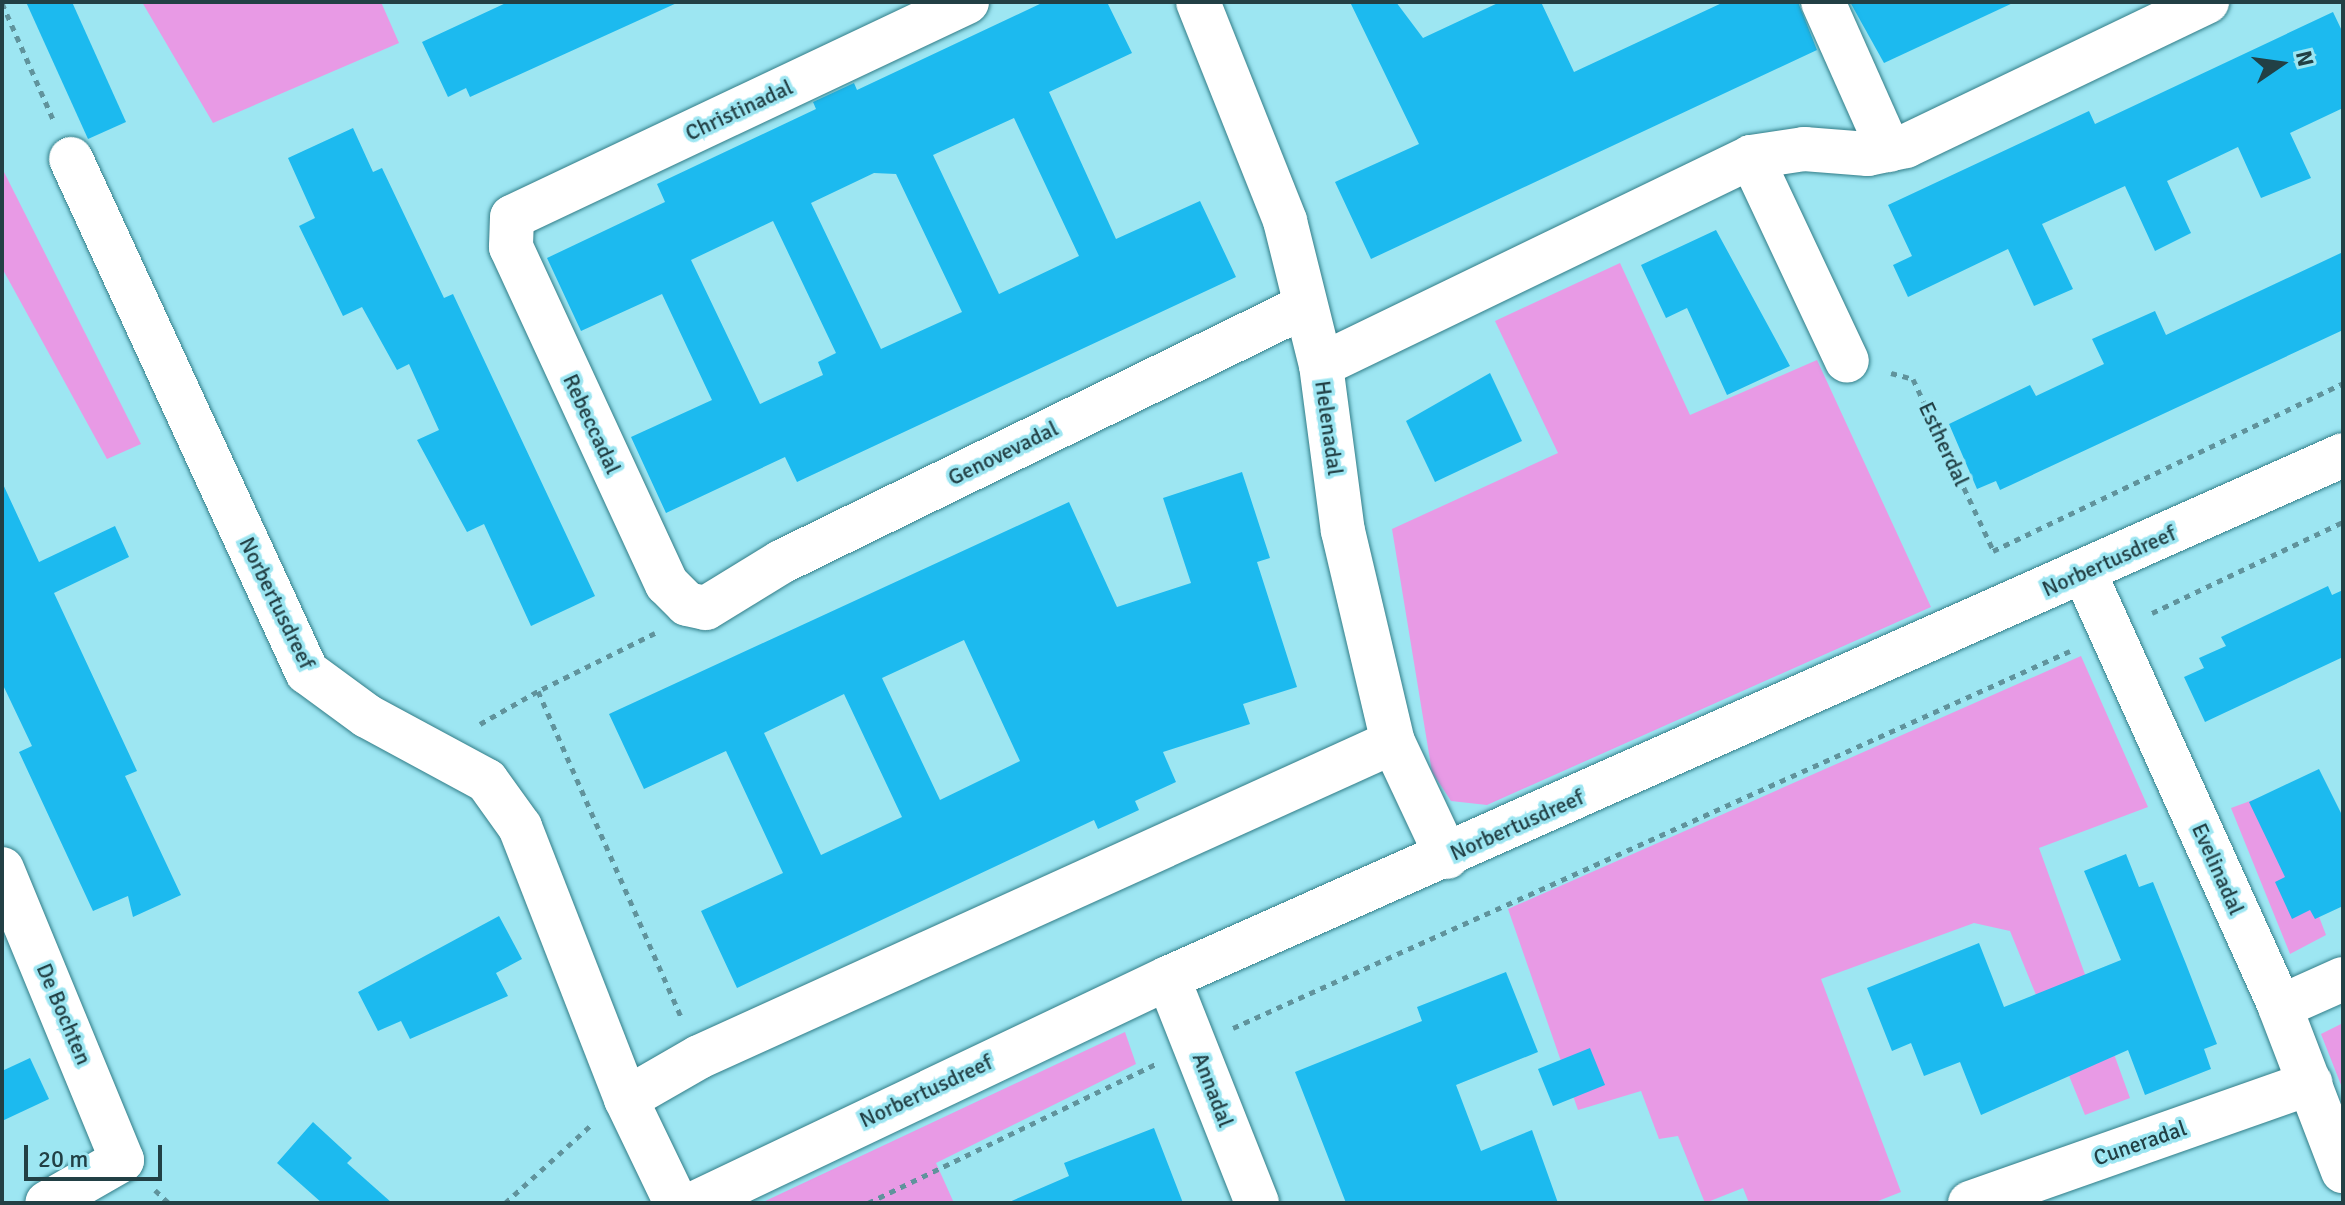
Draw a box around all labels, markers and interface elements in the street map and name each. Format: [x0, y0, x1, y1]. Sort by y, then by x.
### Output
north arrow [2241, 24, 2321, 104]
text: N [2290, 48, 2320, 69]
street label: Christinadal [681, 74, 797, 146]
street label: Rebeccadal [557, 370, 627, 478]
street label: Helenadal [1309, 379, 1349, 477]
street label: Estherdal [1913, 398, 1975, 490]
street label: Genovevadal [944, 415, 1062, 491]
street label: Norbertusdreef [2038, 520, 2180, 602]
street label: Norbertusdreef [234, 533, 320, 673]
street label: Norbertusdreef [1446, 784, 1588, 866]
street label: Evelinadal [2186, 819, 2250, 919]
street label: De Bochten [31, 959, 97, 1069]
street label: Norbertusdreef [855, 1049, 997, 1133]
street label: Annadal [1187, 1049, 1239, 1131]
street label: Cuneradal [2090, 1115, 2190, 1171]
scale bar [28, 1129, 166, 1179]
text: 20 m [38, 1144, 88, 1174]

